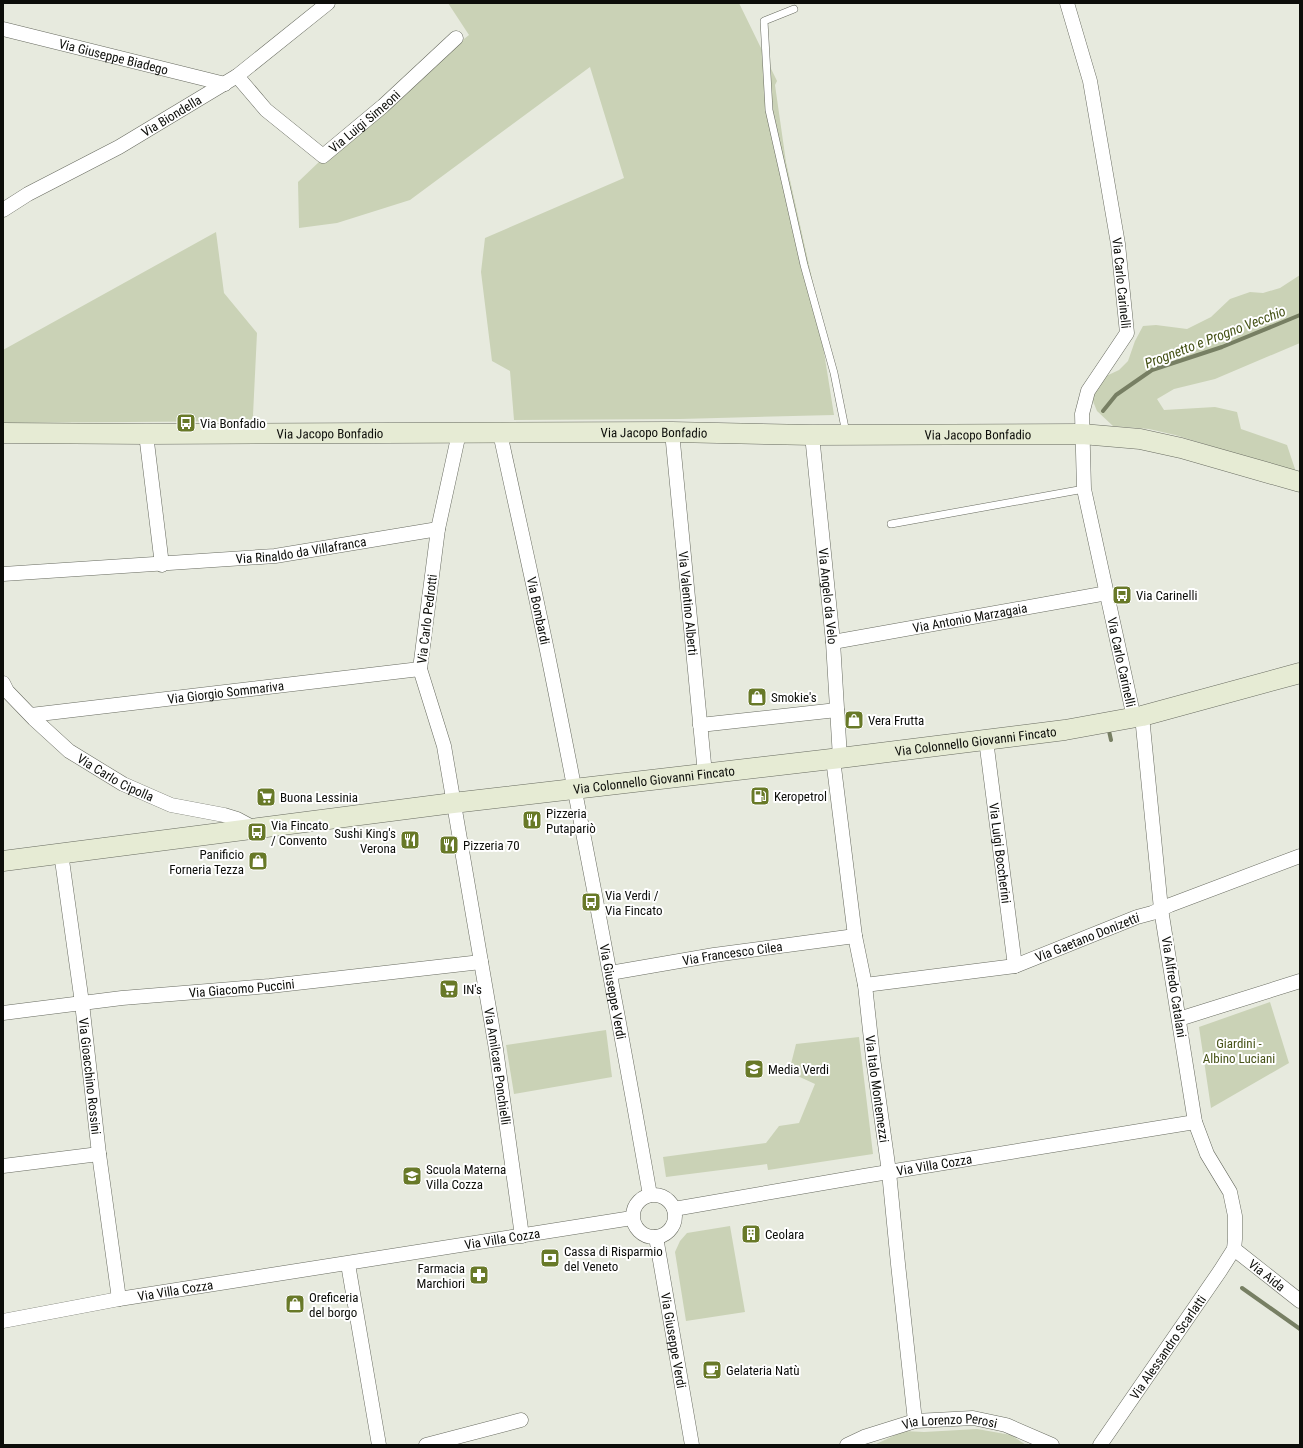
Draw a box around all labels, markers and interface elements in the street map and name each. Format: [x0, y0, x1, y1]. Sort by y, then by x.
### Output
street label: Via Giuseppe Biadego [57, 36, 170, 77]
street label: Via Luigi Simeoni [326, 87, 403, 155]
street label: Via Biondella [139, 92, 204, 139]
street label: Via Carlo Carinelli [1110, 236, 1134, 329]
water label: Prognetto e Progno Vecchio [1142, 303, 1288, 371]
bus stop icon: Via Bonfadio [175, 412, 197, 434]
place label: Via Bonfadio [200, 416, 266, 431]
street label: Via Jacopo Bonfadio [601, 424, 708, 440]
street label: Via Jacopo Bonfadio [277, 426, 383, 441]
street label: Via Jacopo Bonfadio [925, 427, 1031, 442]
street label: Via Rinaldo da Villafranca [235, 534, 367, 566]
street label: Via Angelo da Velo [816, 547, 841, 645]
street label: Via Valentino Alberti [676, 550, 701, 656]
street label: Via Carlo Pedrotti [414, 573, 440, 665]
street label: Via Bombardi [524, 575, 553, 646]
bus stop icon: Via Carinelli [1111, 584, 1133, 606]
place label: Via Carinelli [1136, 588, 1197, 603]
street label: Via Antonio Marzagaia [911, 600, 1028, 635]
street label: Via Carlo Carinelli [1105, 616, 1139, 708]
street label: Via Giorgio Sommariva [167, 678, 285, 706]
shop icon: Smokie's [746, 686, 768, 708]
place label: Smokie's [771, 690, 817, 705]
shop icon: Vera Frutta [843, 709, 865, 731]
place label: Vera Frutta [868, 713, 924, 728]
street label: Via Colonnello Giovanni Fincato [894, 724, 1057, 759]
street label: Via Carlo Cipolla [75, 750, 156, 804]
street label: Via Colonnello Giovanni Fincato [572, 763, 736, 796]
fuel station icon: Keropetrol [749, 785, 771, 807]
supermarket icon: Buona Lessinia [255, 786, 277, 808]
place label: Keropetrol [774, 789, 827, 804]
place label: Buona Lessinia [280, 790, 358, 805]
street label: Via Luigi Boccherini [987, 802, 1014, 904]
place label: Pizzeria Putapariò [546, 806, 596, 836]
restaurant icon: Pizzeria Putapariò [521, 809, 543, 831]
place label: Via Fincato / Convento [271, 818, 329, 848]
bus stop icon: Via Fincato / Convento [246, 821, 268, 843]
place label: Sushi King's Verona [334, 826, 396, 856]
restaurant icon: Sushi King's Verona [399, 829, 421, 851]
restaurant icon: Pizzeria 70 [438, 834, 460, 856]
place label: Pizzeria 70 [463, 838, 520, 853]
place label: Panificio Forneria Tezza [169, 847, 244, 877]
shop icon: Panificio Forneria Tezza [247, 850, 269, 872]
place label: Via Verdi / Via Fincato [605, 888, 663, 918]
bus stop icon: Via Verdi / Via Fincato [580, 891, 602, 913]
street label: Via Gaetano Donizetti [1033, 909, 1141, 965]
street label: Via Alfredo Catalani [1159, 935, 1189, 1039]
street label: Via Francesco Cilea [681, 938, 783, 968]
street label: Via Giuseppe Verdi [597, 943, 629, 1040]
street label: Via Giacomo Puccini [188, 976, 295, 1000]
supermarket icon: IN's [438, 978, 460, 1000]
place label: IN's [463, 982, 482, 997]
street label: Via Amilcare Ponchielli [482, 1007, 514, 1126]
street label: Via Gioacchino Rossini [76, 1017, 104, 1135]
street label: Via Italo Montemezzi [863, 1034, 892, 1144]
park label: Giardini - Albino Luciani [1203, 1036, 1275, 1066]
school or university icon: Media Verdi [743, 1058, 765, 1080]
place label: Media Verdi [768, 1062, 829, 1077]
street label: Via Villa Cozza [895, 1151, 973, 1178]
place label: Scuola Materna Villa Cozza [426, 1162, 506, 1192]
school or university icon: Scuola Materna Villa Cozza [401, 1165, 423, 1187]
building icon: Ceolara [740, 1223, 762, 1245]
street label: Via Villa Cozza [463, 1225, 541, 1252]
place label: Ceolara [765, 1227, 804, 1242]
place label: Cassa di Risparmio del Veneto [564, 1244, 663, 1274]
bank icon: Cassa di Risparmio del Veneto [539, 1247, 561, 1269]
street label: Via Aida [1246, 1256, 1288, 1294]
place label: Farmacia Marchiori [416, 1261, 465, 1291]
pharmacy icon: Farmacia Marchiori [468, 1264, 490, 1286]
street label: Via Villa Cozza [136, 1277, 214, 1303]
place label: Oreficeria del borgo [309, 1290, 358, 1320]
street label: Via Giuseppe Verdi [658, 1291, 690, 1389]
street label: Via Alessandro Scarlatti [1126, 1292, 1209, 1402]
shop icon: Oreficeria del borgo [284, 1293, 306, 1315]
cafe icon: Gelateria Natù [701, 1359, 723, 1381]
place label: Gelateria Natù [726, 1363, 800, 1378]
street label: Via Lorenzo Perosi [900, 1411, 999, 1432]

